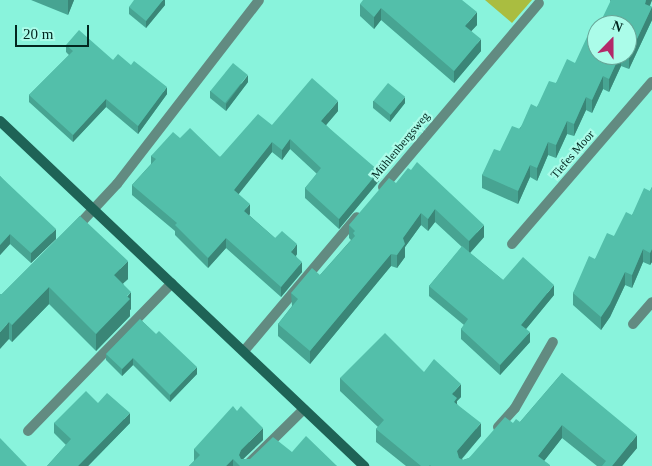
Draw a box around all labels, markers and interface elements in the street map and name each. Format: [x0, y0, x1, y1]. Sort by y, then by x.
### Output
scale bar [18, 15, 91, 47]
north arrow [587, 15, 637, 65]
text: N [610, 18, 625, 35]
text: 20 m [23, 26, 53, 42]
street label: Mühlenbergsweg [369, 110, 433, 182]
street label: Tiefes Moor [548, 128, 598, 182]

